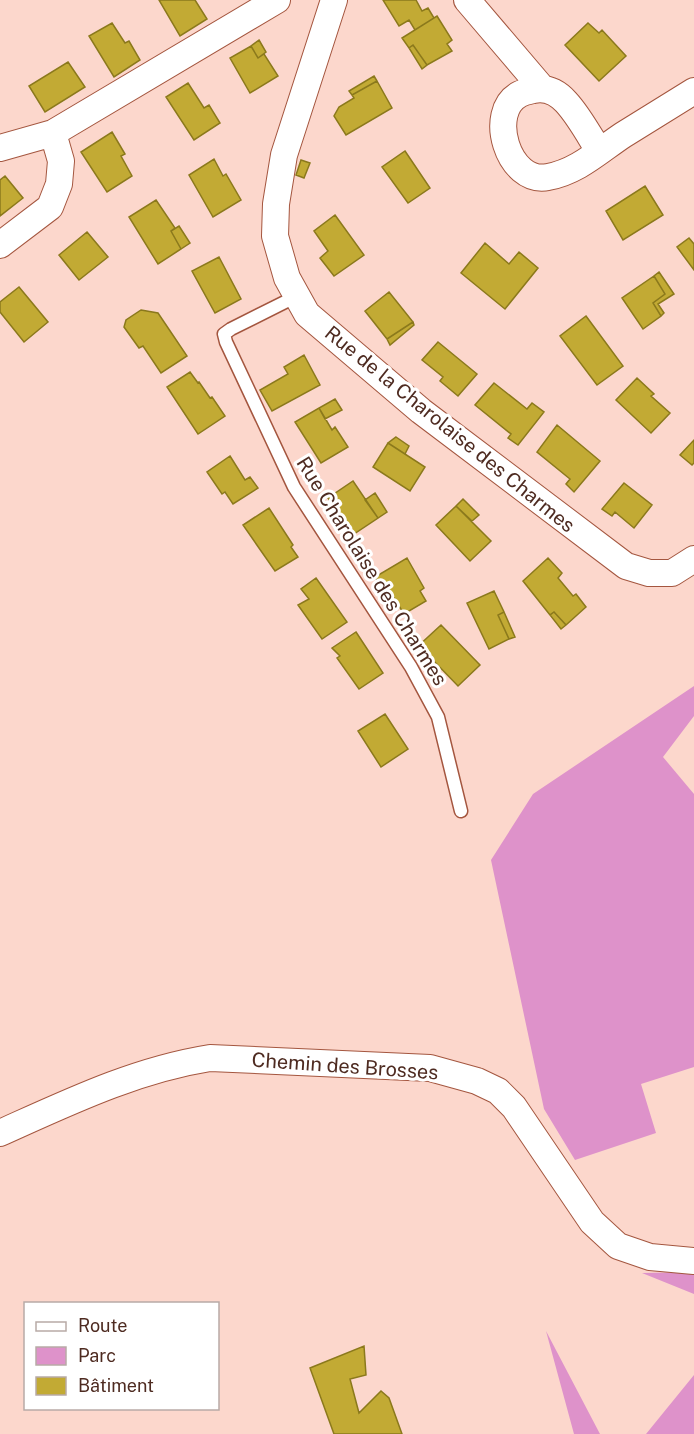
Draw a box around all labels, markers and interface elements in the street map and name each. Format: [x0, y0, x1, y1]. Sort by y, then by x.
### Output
street label: Rue de la Charolaise des Charmes [320, 321, 580, 537]
street label: Rue Charolaise des Charmes [292, 452, 452, 690]
street label: Chemin des Brosses [251, 1048, 439, 1084]
legend [24, 1302, 219, 1410]
text: Route [78, 1315, 127, 1336]
text: Parc [78, 1345, 116, 1366]
text: Bâtiment [78, 1375, 154, 1396]

